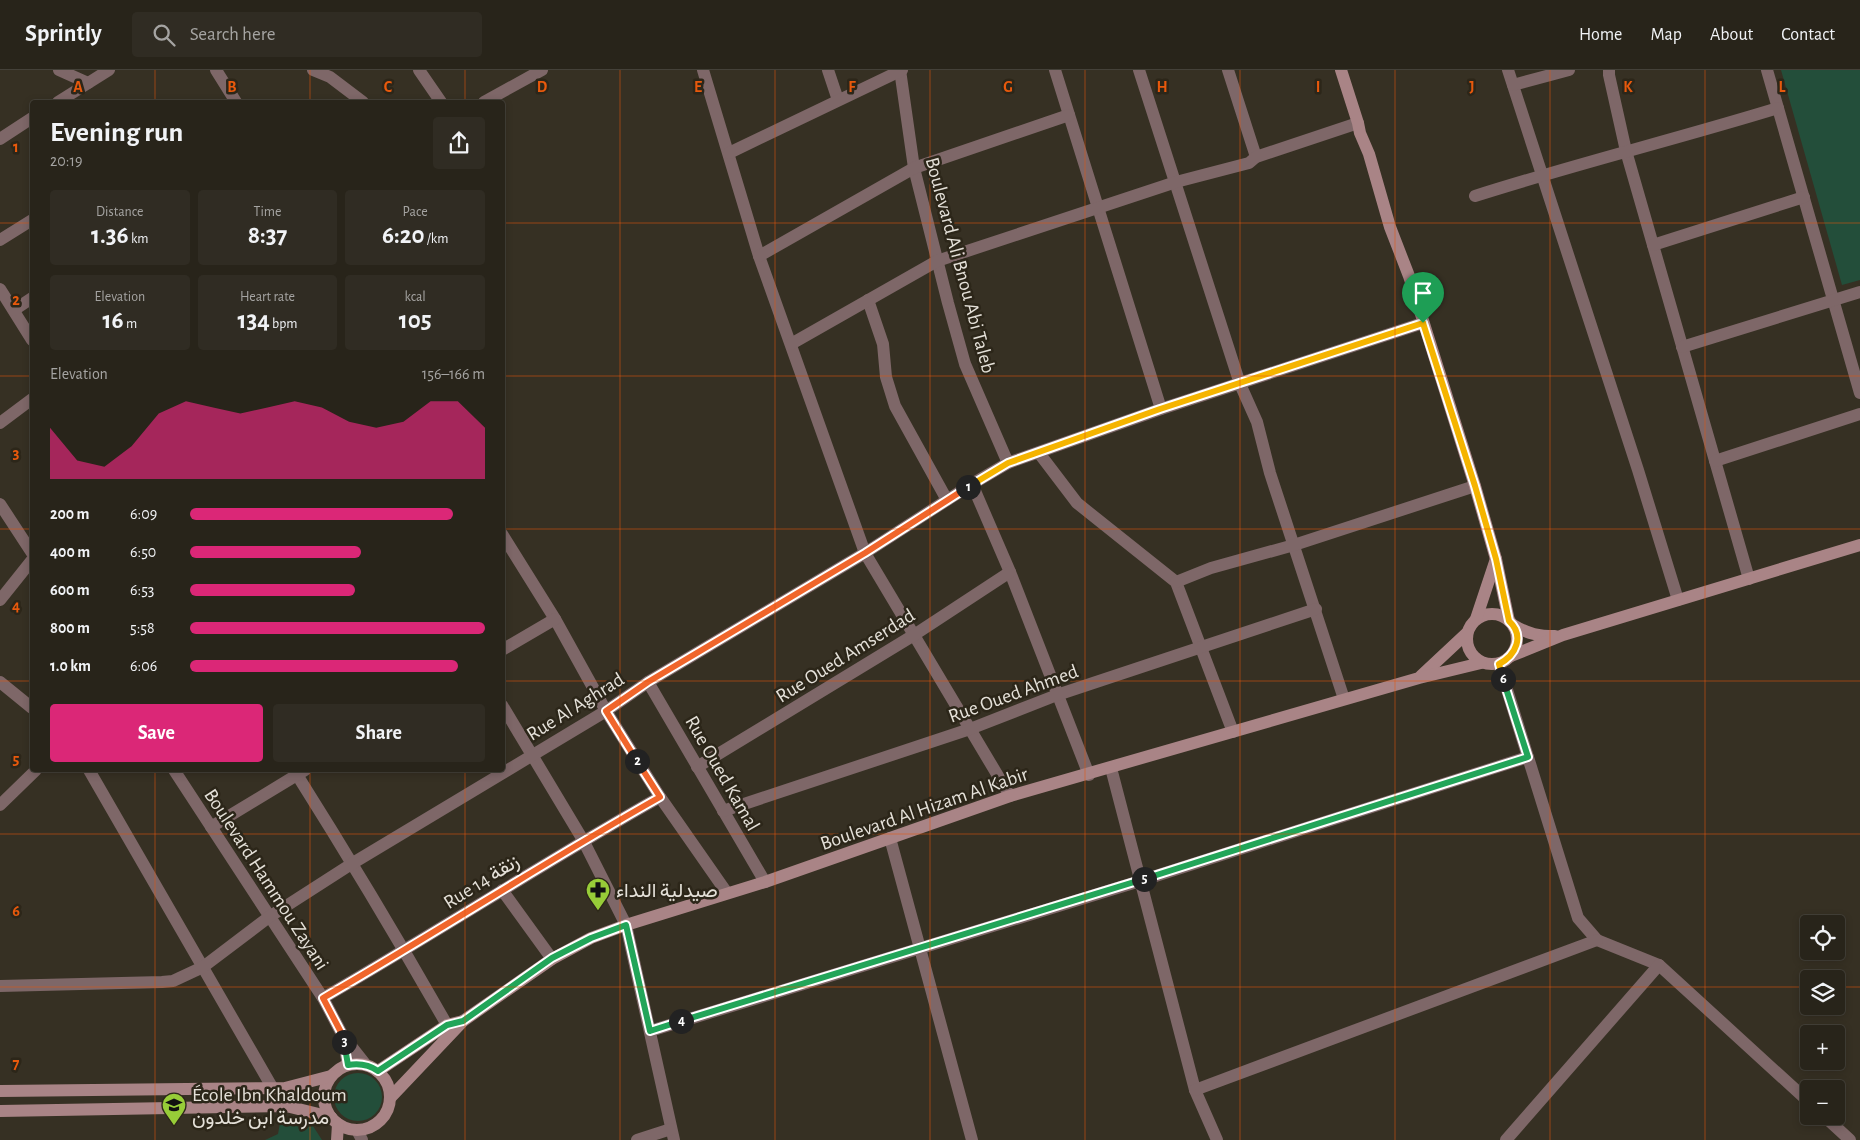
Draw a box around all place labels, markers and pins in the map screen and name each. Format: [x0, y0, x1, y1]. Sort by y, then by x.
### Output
pin [1402, 272, 1444, 323]
pin: 1 [956, 474, 980, 500]
pin: 6 [1490, 666, 1516, 692]
pin: 2 [624, 748, 650, 774]
pin: 5 [1132, 866, 1156, 892]
pharmacy icon: صيدلية النداء [585, 877, 611, 911]
place label: صيدلية النداء [616, 881, 718, 902]
pin: 4 [668, 1008, 694, 1034]
pin: 3 [332, 1030, 356, 1054]
place label: École Ibn Khaldoum مدرسة ابن خلدون [192, 1084, 347, 1130]
school or university icon: École Ibn Khaldoum مدرسة ابن خلدون [161, 1092, 187, 1126]

